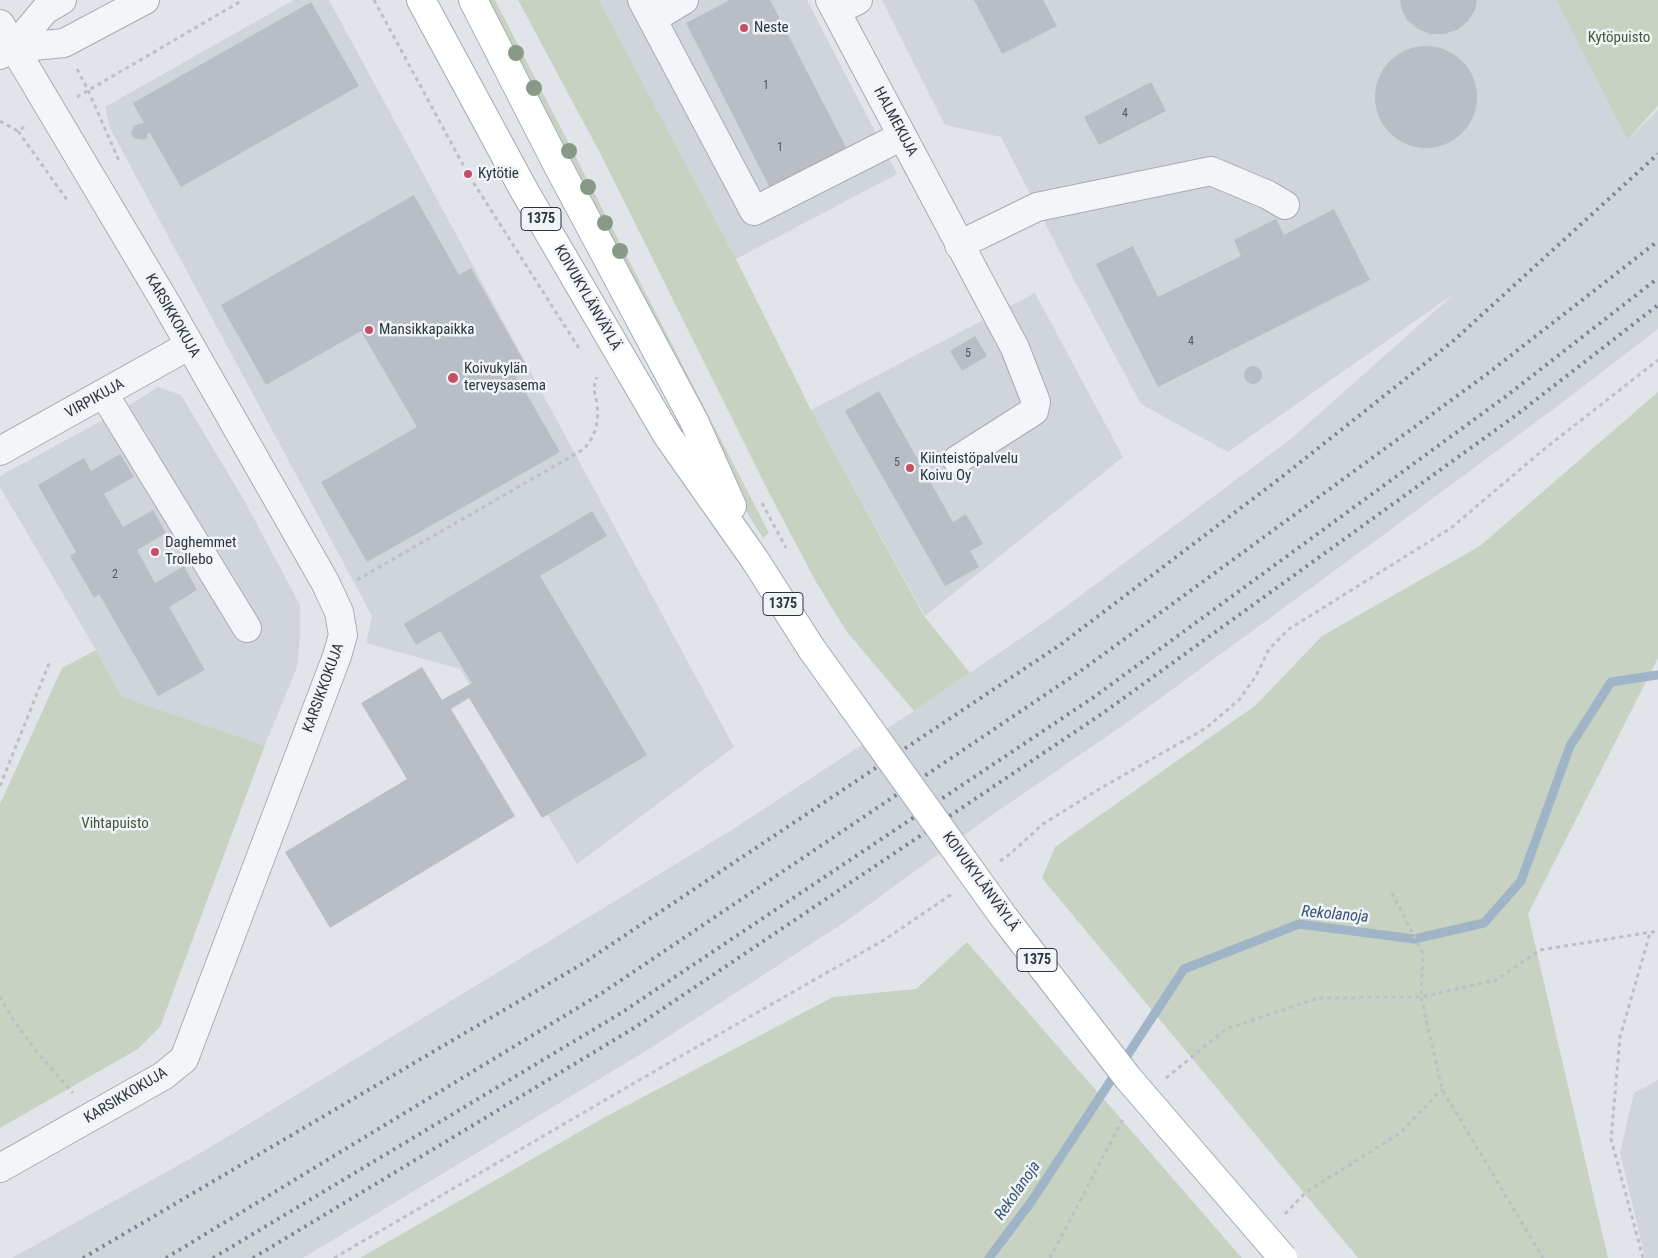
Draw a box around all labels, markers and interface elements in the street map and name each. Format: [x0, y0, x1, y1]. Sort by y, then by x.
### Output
place label: Neste [754, 19, 789, 37]
marker: Neste [738, 22, 750, 34]
park label: Kytöpuisto [1588, 29, 1650, 47]
house number: 1 [763, 79, 769, 93]
street label: HALMEKUJA [869, 84, 921, 160]
house number: 4 [1122, 107, 1128, 121]
house number: 1 [777, 141, 783, 155]
place label: Kytötie [478, 165, 519, 183]
marker: Kytötie [462, 168, 474, 180]
road number: 1375 [521, 208, 561, 230]
street label: KOIVUKYLÄNVÄYLÄ [550, 242, 624, 354]
street label: KARSIKKOKUJA [141, 271, 203, 361]
place label: Mansikkapaikka [379, 321, 475, 339]
marker: Mansikkapaikka [363, 324, 375, 336]
house number: 4 [1188, 335, 1194, 349]
house number: 5 [965, 347, 971, 361]
place label: Koivukylän terveysasema [464, 360, 546, 395]
marker: Koivukylän terveysasema [446, 371, 460, 385]
street label: VIRPIKUJA [62, 375, 128, 423]
place label: Kiinteistöpalvelu Koivu Oy [920, 450, 1018, 485]
house number: 5 [894, 456, 900, 470]
marker: Kiinteistöpalvelu Koivu Oy [904, 462, 916, 474]
place label: Daghemmet Trollebo [165, 534, 236, 569]
marker: Daghemmet Trollebo [149, 546, 161, 558]
house number: 2 [112, 568, 118, 582]
road number: 1375 [763, 592, 803, 616]
street label: KARSIKKOKUJA [299, 641, 349, 735]
park label: Vihtapuisto [81, 815, 149, 833]
street label: KOIVUKYLÄNVÄYLÄ [938, 829, 1022, 935]
water label: Rekolanoja [1301, 902, 1369, 928]
road number: 1375 [1017, 948, 1057, 972]
street label: KARSIKKOKUJA [81, 1064, 171, 1128]
water label: Rekolanoja [991, 1158, 1045, 1224]

